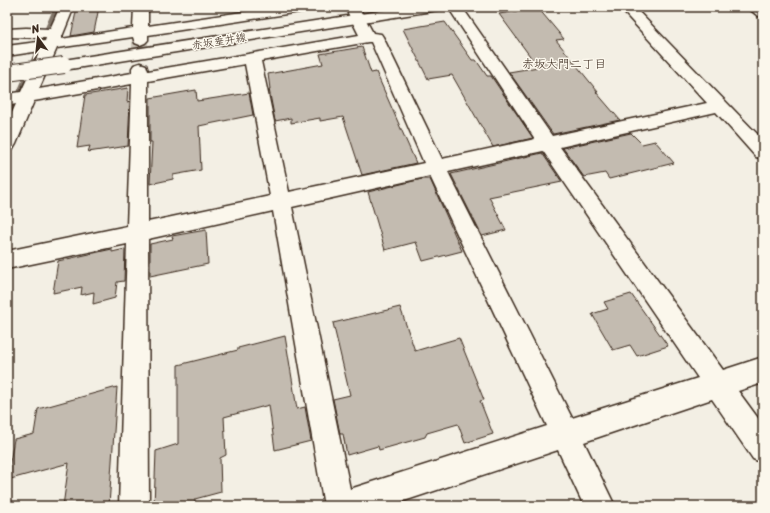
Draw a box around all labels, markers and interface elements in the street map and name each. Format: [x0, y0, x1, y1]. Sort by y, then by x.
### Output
north arrow [18, 18, 58, 58]
text: N [28, 19, 42, 39]
street label: 赤坂垂井線 [190, 28, 248, 55]
district label: 赤坂大門二丁目 [522, 53, 606, 75]

